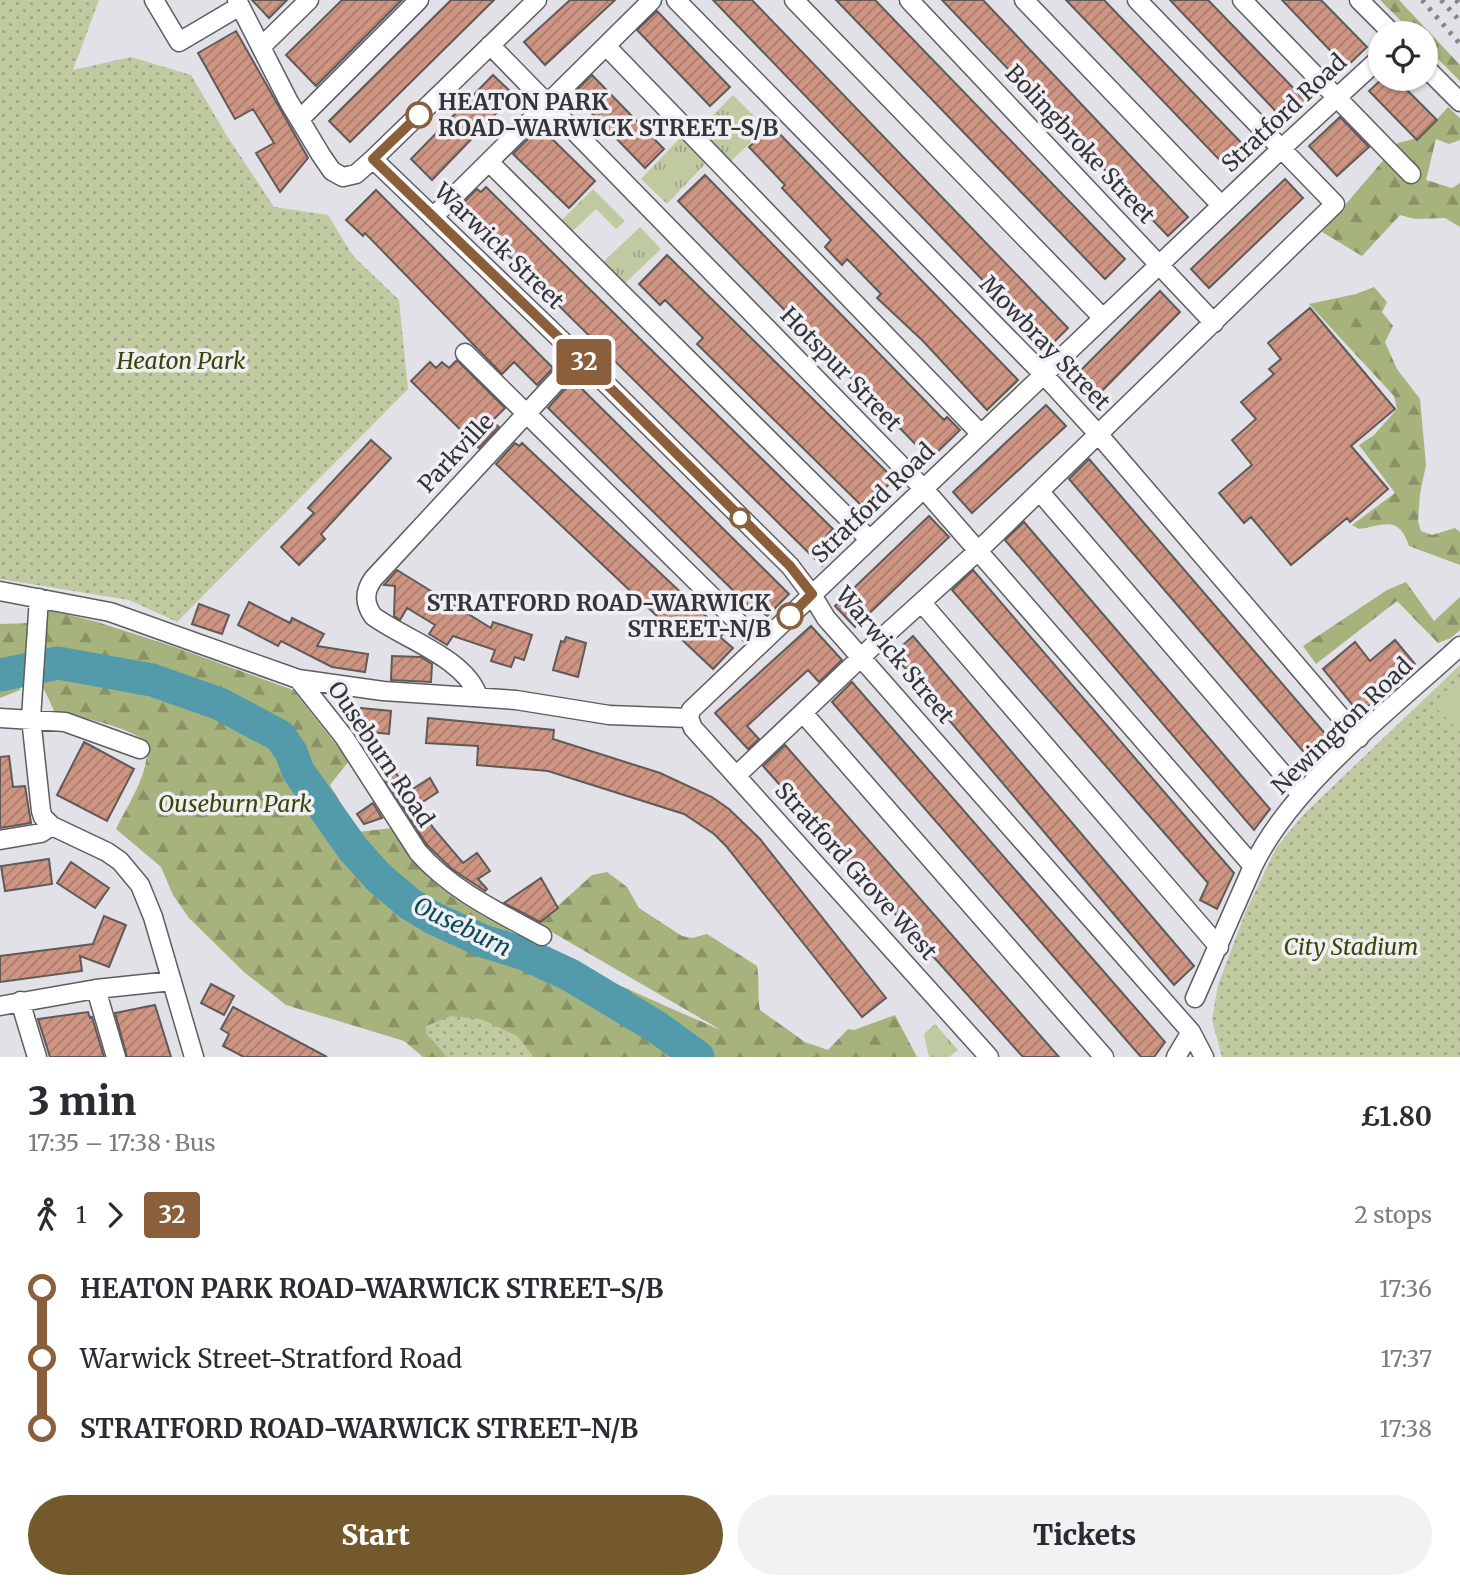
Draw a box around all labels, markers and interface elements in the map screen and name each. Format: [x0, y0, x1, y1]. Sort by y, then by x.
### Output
map controls [1368, 21, 1438, 91]
button: locate [1368, 21, 1438, 91]
street label: Stratford Road [1215, 47, 1352, 178]
street label: Bolingbroke Street [999, 58, 1161, 229]
place label: HEATON PARK ROAD-WARWICK STREET-S/B [438, 87, 778, 142]
marker: HEATON PARK ROAD-WARWICK STREET-S/B [406, 102, 432, 128]
street label: Warwick Street [428, 176, 570, 315]
street label: Mowbray Street [974, 269, 1117, 416]
street label: Hotspur Street [775, 300, 908, 437]
line badge: 32 [552, 339, 616, 385]
park label: Heaton Park [115, 346, 246, 375]
text: 32 [570, 346, 598, 377]
street label: Parkville [412, 407, 500, 498]
street label: Stratford Road [805, 436, 941, 569]
unlabelled marker [730, 508, 750, 528]
street label: Warwick Street [829, 580, 961, 729]
place label: STRATFORD ROAD-WARWICK STREET-N/B [426, 588, 772, 643]
marker: STRATFORD ROAD-WARWICK STREET-N/B [777, 603, 803, 629]
street label: Newington Road [1265, 651, 1418, 800]
street label: Ouseburn Road [322, 675, 441, 832]
street label: Stratford Grove West [769, 776, 944, 965]
park label: Ouseburn Park [158, 789, 312, 818]
water label: Ouseburn [408, 890, 516, 963]
park label: City Stadium [1283, 932, 1419, 961]
text: 3 min [28, 1078, 136, 1125]
text: £1.80 [1360, 1100, 1432, 1133]
text: 17:35 – 17:38 · Bus [28, 1128, 216, 1157]
icon: walk [28, 1196, 66, 1234]
icon: forward [96, 1196, 134, 1234]
text: 32 [158, 1199, 186, 1230]
text: 1 [76, 1200, 86, 1229]
text: 2 stops [1354, 1200, 1432, 1229]
text: HEATON PARK ROAD-WARWICK STREET-S/B [80, 1272, 663, 1305]
text: 17:36 [1379, 1274, 1432, 1303]
text: Warwick Street-Stratford Road [80, 1342, 462, 1375]
text: 17:37 [1381, 1344, 1432, 1373]
text: STRATFORD ROAD-WARWICK STREET-N/B [80, 1412, 638, 1445]
text: 17:38 [1379, 1414, 1432, 1443]
button: Start [28, 1495, 723, 1575]
button: Tickets [737, 1495, 1432, 1575]

